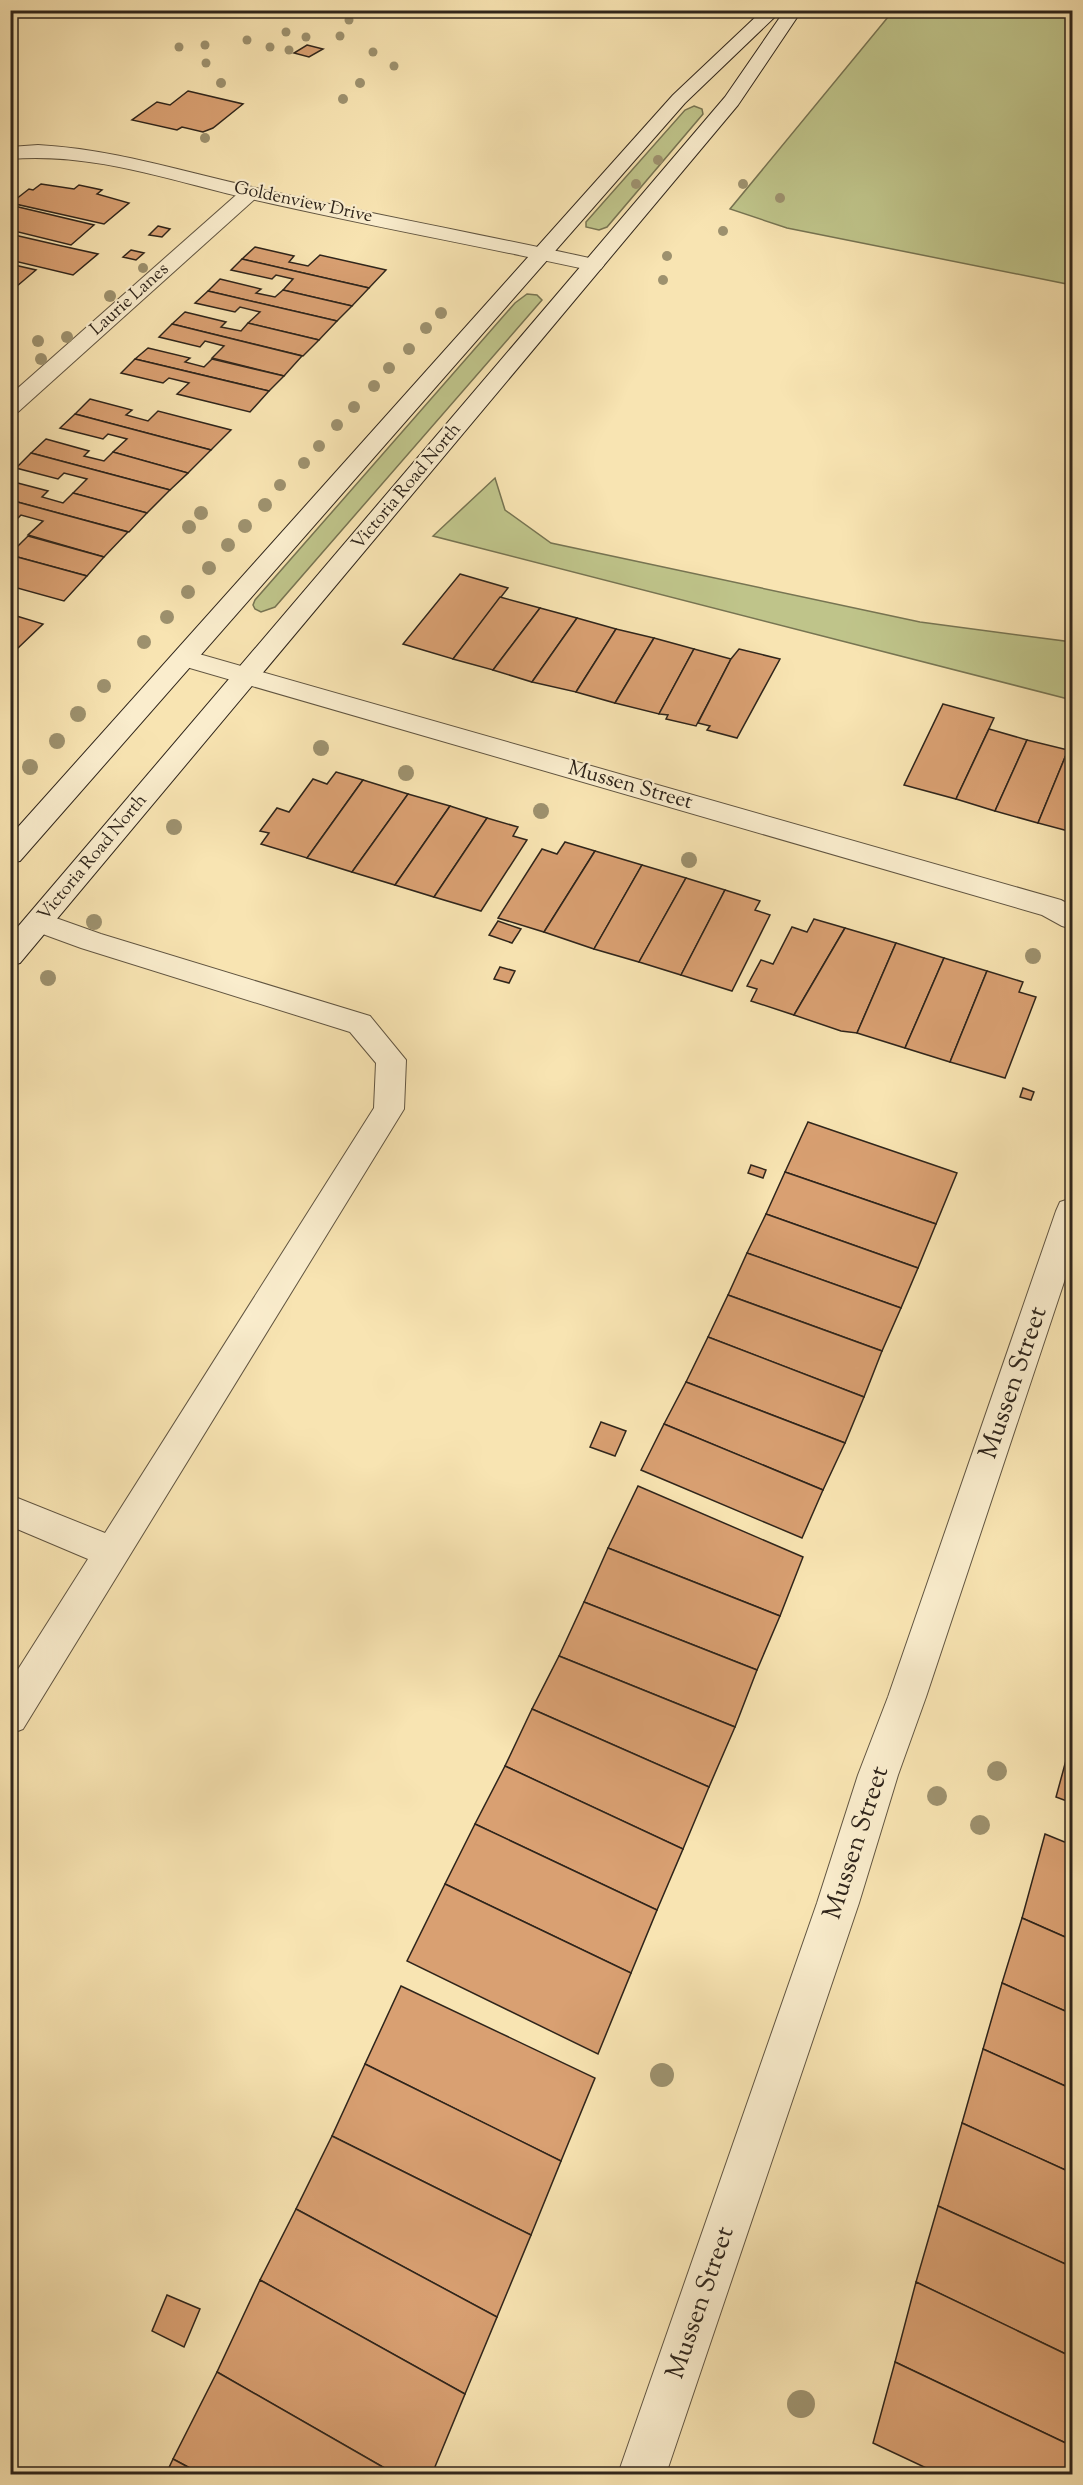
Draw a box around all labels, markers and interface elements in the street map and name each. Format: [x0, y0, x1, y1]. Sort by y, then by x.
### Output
street label: Goldenview Drive [231, 176, 375, 230]
street label: Laurie Lanes [85, 257, 175, 343]
street label: Victoria Road North [346, 418, 468, 556]
street label: Mussen Street [564, 754, 696, 818]
street label: Victoria Road North [32, 789, 154, 927]
street label: Mussen Street [971, 1302, 1057, 1464]
street label: Mussen Street [815, 1762, 899, 1924]
street label: Mussen Street [658, 2222, 744, 2384]

